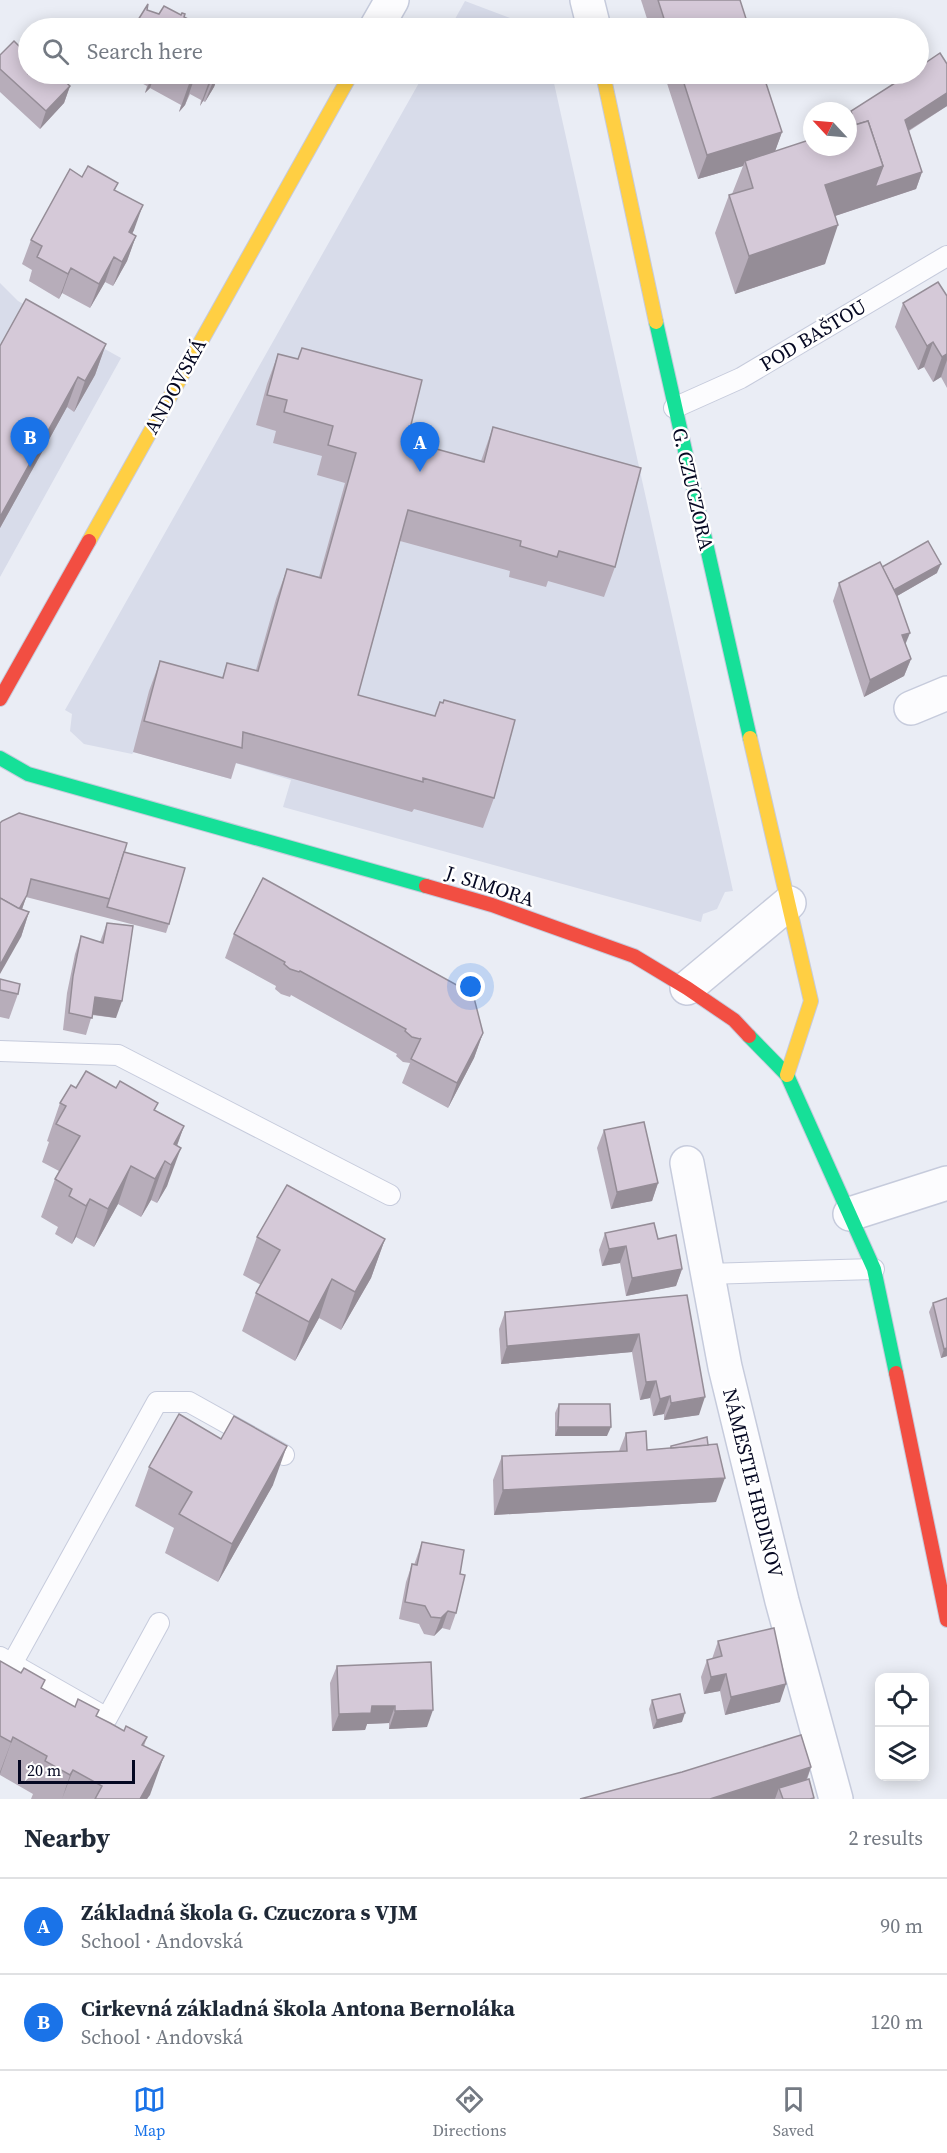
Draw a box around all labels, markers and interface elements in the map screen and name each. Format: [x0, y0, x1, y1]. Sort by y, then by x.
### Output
search box [18, 18, 929, 84]
icon: search [39, 35, 72, 68]
text: Search here [87, 36, 203, 66]
north arrow [803, 102, 857, 156]
street label: POD BAŠTOU [754, 292, 872, 378]
street label: ANDOVSKÁ [137, 333, 213, 439]
pin: B [10, 418, 50, 467]
pin: A [400, 422, 440, 472]
street label: G. CZUCZORA [665, 425, 721, 554]
street label: J. SIMORA [441, 858, 539, 914]
your location [456, 972, 485, 1001]
street label: NÁMESTIE HRDINOV [716, 1385, 790, 1581]
map controls [875, 1673, 929, 1781]
button: locate [875, 1673, 929, 1727]
button: layers [875, 1727, 929, 1781]
scale bar [18, 1757, 135, 1784]
text: 20 m [27, 1759, 61, 1781]
text: Nearby [24, 1820, 110, 1856]
text: 2 results [848, 1824, 923, 1852]
text: Základná škola G. Czuczora s VJM [81, 1897, 418, 1927]
text: A [37, 1912, 50, 1940]
text: 90 m [880, 1912, 923, 1940]
text: School · Andovská [81, 1927, 243, 1955]
text: Cirkevná základná škola Antona Bernoláka [81, 1993, 515, 2023]
text: B [37, 2008, 50, 2036]
text: 120 m [870, 2008, 923, 2036]
text: School · Andovská [81, 2023, 243, 2051]
tab: Map [133, 2083, 166, 2141]
tab: Directions [432, 2083, 507, 2141]
tab: Saved [773, 2083, 814, 2141]

